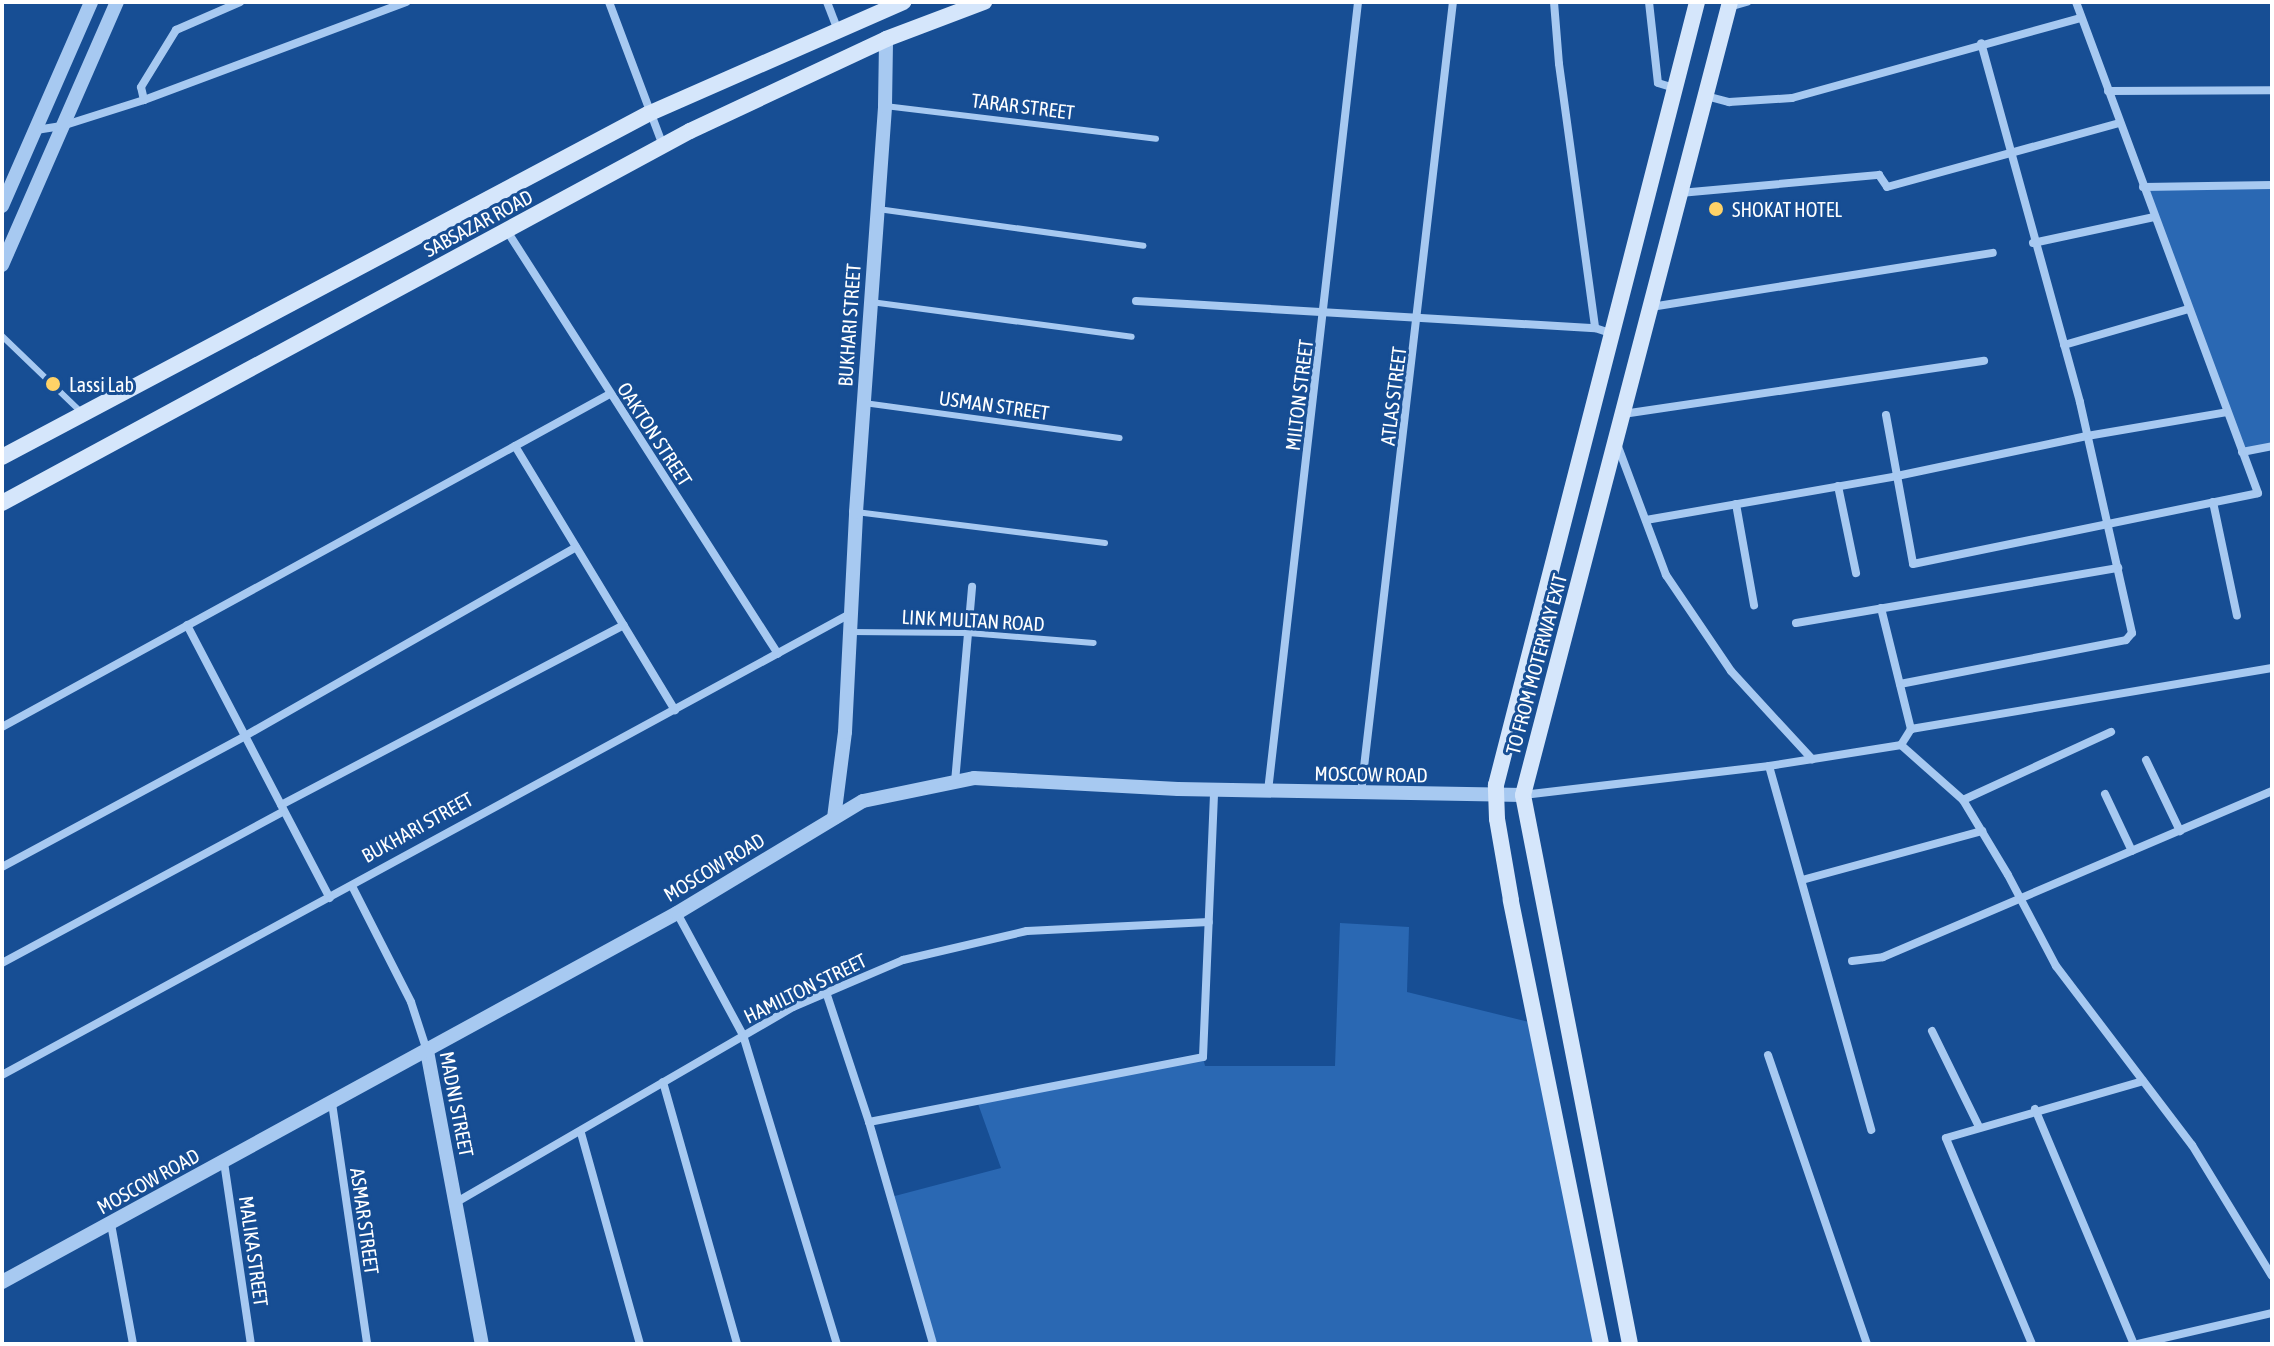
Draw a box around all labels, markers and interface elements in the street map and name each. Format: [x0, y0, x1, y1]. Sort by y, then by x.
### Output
street label: TARAR STREET [970, 88, 1076, 124]
street label: SABSAZAR ROAD [419, 184, 537, 262]
place label: SHOKAT HOTEL [1732, 197, 1842, 221]
marker: SHOKAT HOTEL [1707, 200, 1725, 218]
street label: BUKHARI STREET [833, 263, 865, 387]
street label: MILTON STREET [1280, 338, 1318, 452]
street label: ATLAS STREET [1375, 345, 1411, 447]
place label: Lassi Lab [69, 372, 134, 396]
marker: Lassi Lab [44, 375, 62, 393]
street label: OAKTON STREET [613, 378, 697, 490]
street label: USMAN STREET [937, 385, 1051, 425]
street label: TO FROM MOTERWAY EXIT [1500, 571, 1572, 757]
street label: LINK MULTAN ROAD [901, 604, 1045, 636]
street label: MOSCOW ROAD [1314, 761, 1428, 787]
street label: BUKHARI STREET [357, 787, 477, 867]
street label: MOSCOW ROAD [659, 828, 769, 906]
street label: HAMILTON STREET [740, 948, 870, 1028]
street label: MADNI STREET [435, 1049, 479, 1159]
street label: MOSCOW ROAD [93, 1143, 203, 1219]
street label: ASMAR STREET [346, 1166, 384, 1276]
street label: MALIKA STREET [234, 1194, 274, 1308]

